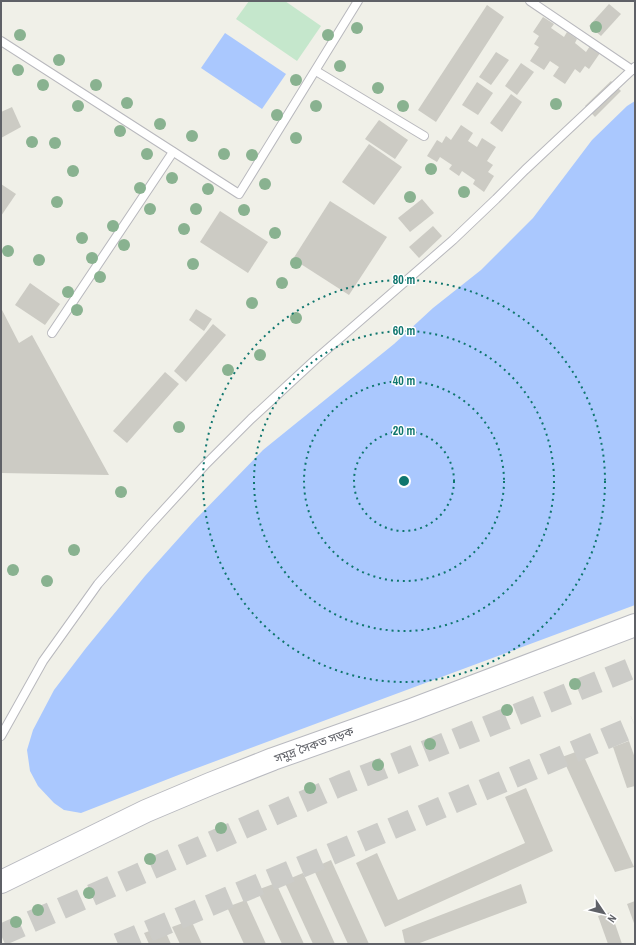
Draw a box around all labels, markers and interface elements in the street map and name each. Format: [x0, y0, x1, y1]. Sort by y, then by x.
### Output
text: 80 m [393, 272, 415, 288]
text: 60 m [393, 323, 415, 339]
text: 40 m [393, 373, 415, 389]
text: 20 m [393, 423, 415, 439]
centre of rings [397, 474, 411, 488]
street label: সমুদ্র সৈকত সড়ক [271, 723, 356, 767]
north arrow [584, 893, 624, 933]
text: N [605, 912, 620, 925]

